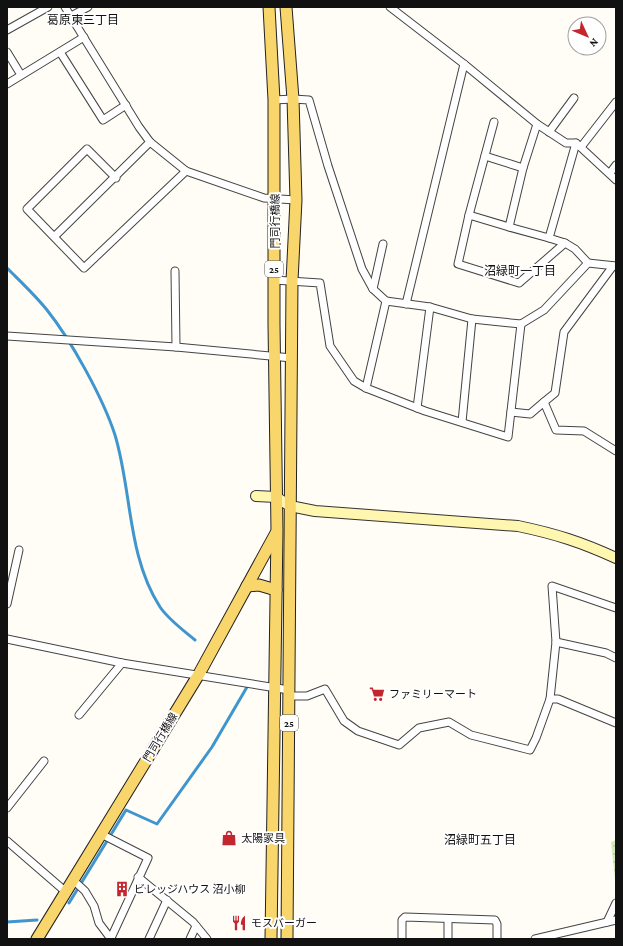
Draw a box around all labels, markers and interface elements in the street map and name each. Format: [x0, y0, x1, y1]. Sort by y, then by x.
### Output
district label: 葛原東三丁目 [47, 13, 119, 27]
north arrow [567, 16, 607, 56]
text: N [587, 36, 601, 50]
street label: 門司行橋線 [269, 194, 281, 249]
road number: 25 [265, 261, 283, 277]
district label: 沼緑町一丁目 [484, 264, 556, 278]
supermarket icon: ファミリーマート [368, 685, 386, 703]
place label: ファミリーマート [389, 688, 477, 700]
street label: 門司行橋線 [141, 710, 179, 764]
road number: 25 [280, 715, 298, 731]
shop icon: 太陽家具 [220, 829, 238, 847]
place label: 太陽家具 [241, 832, 285, 844]
district label: 沼緑町五丁目 [444, 833, 516, 847]
building icon: ビレッジハウス 沼小柳 [113, 880, 131, 898]
place label: ビレッジハウス 沼小柳 [134, 883, 245, 895]
restaurant icon: モスバーガー [230, 914, 248, 932]
place label: モスバーガー [251, 917, 317, 929]

